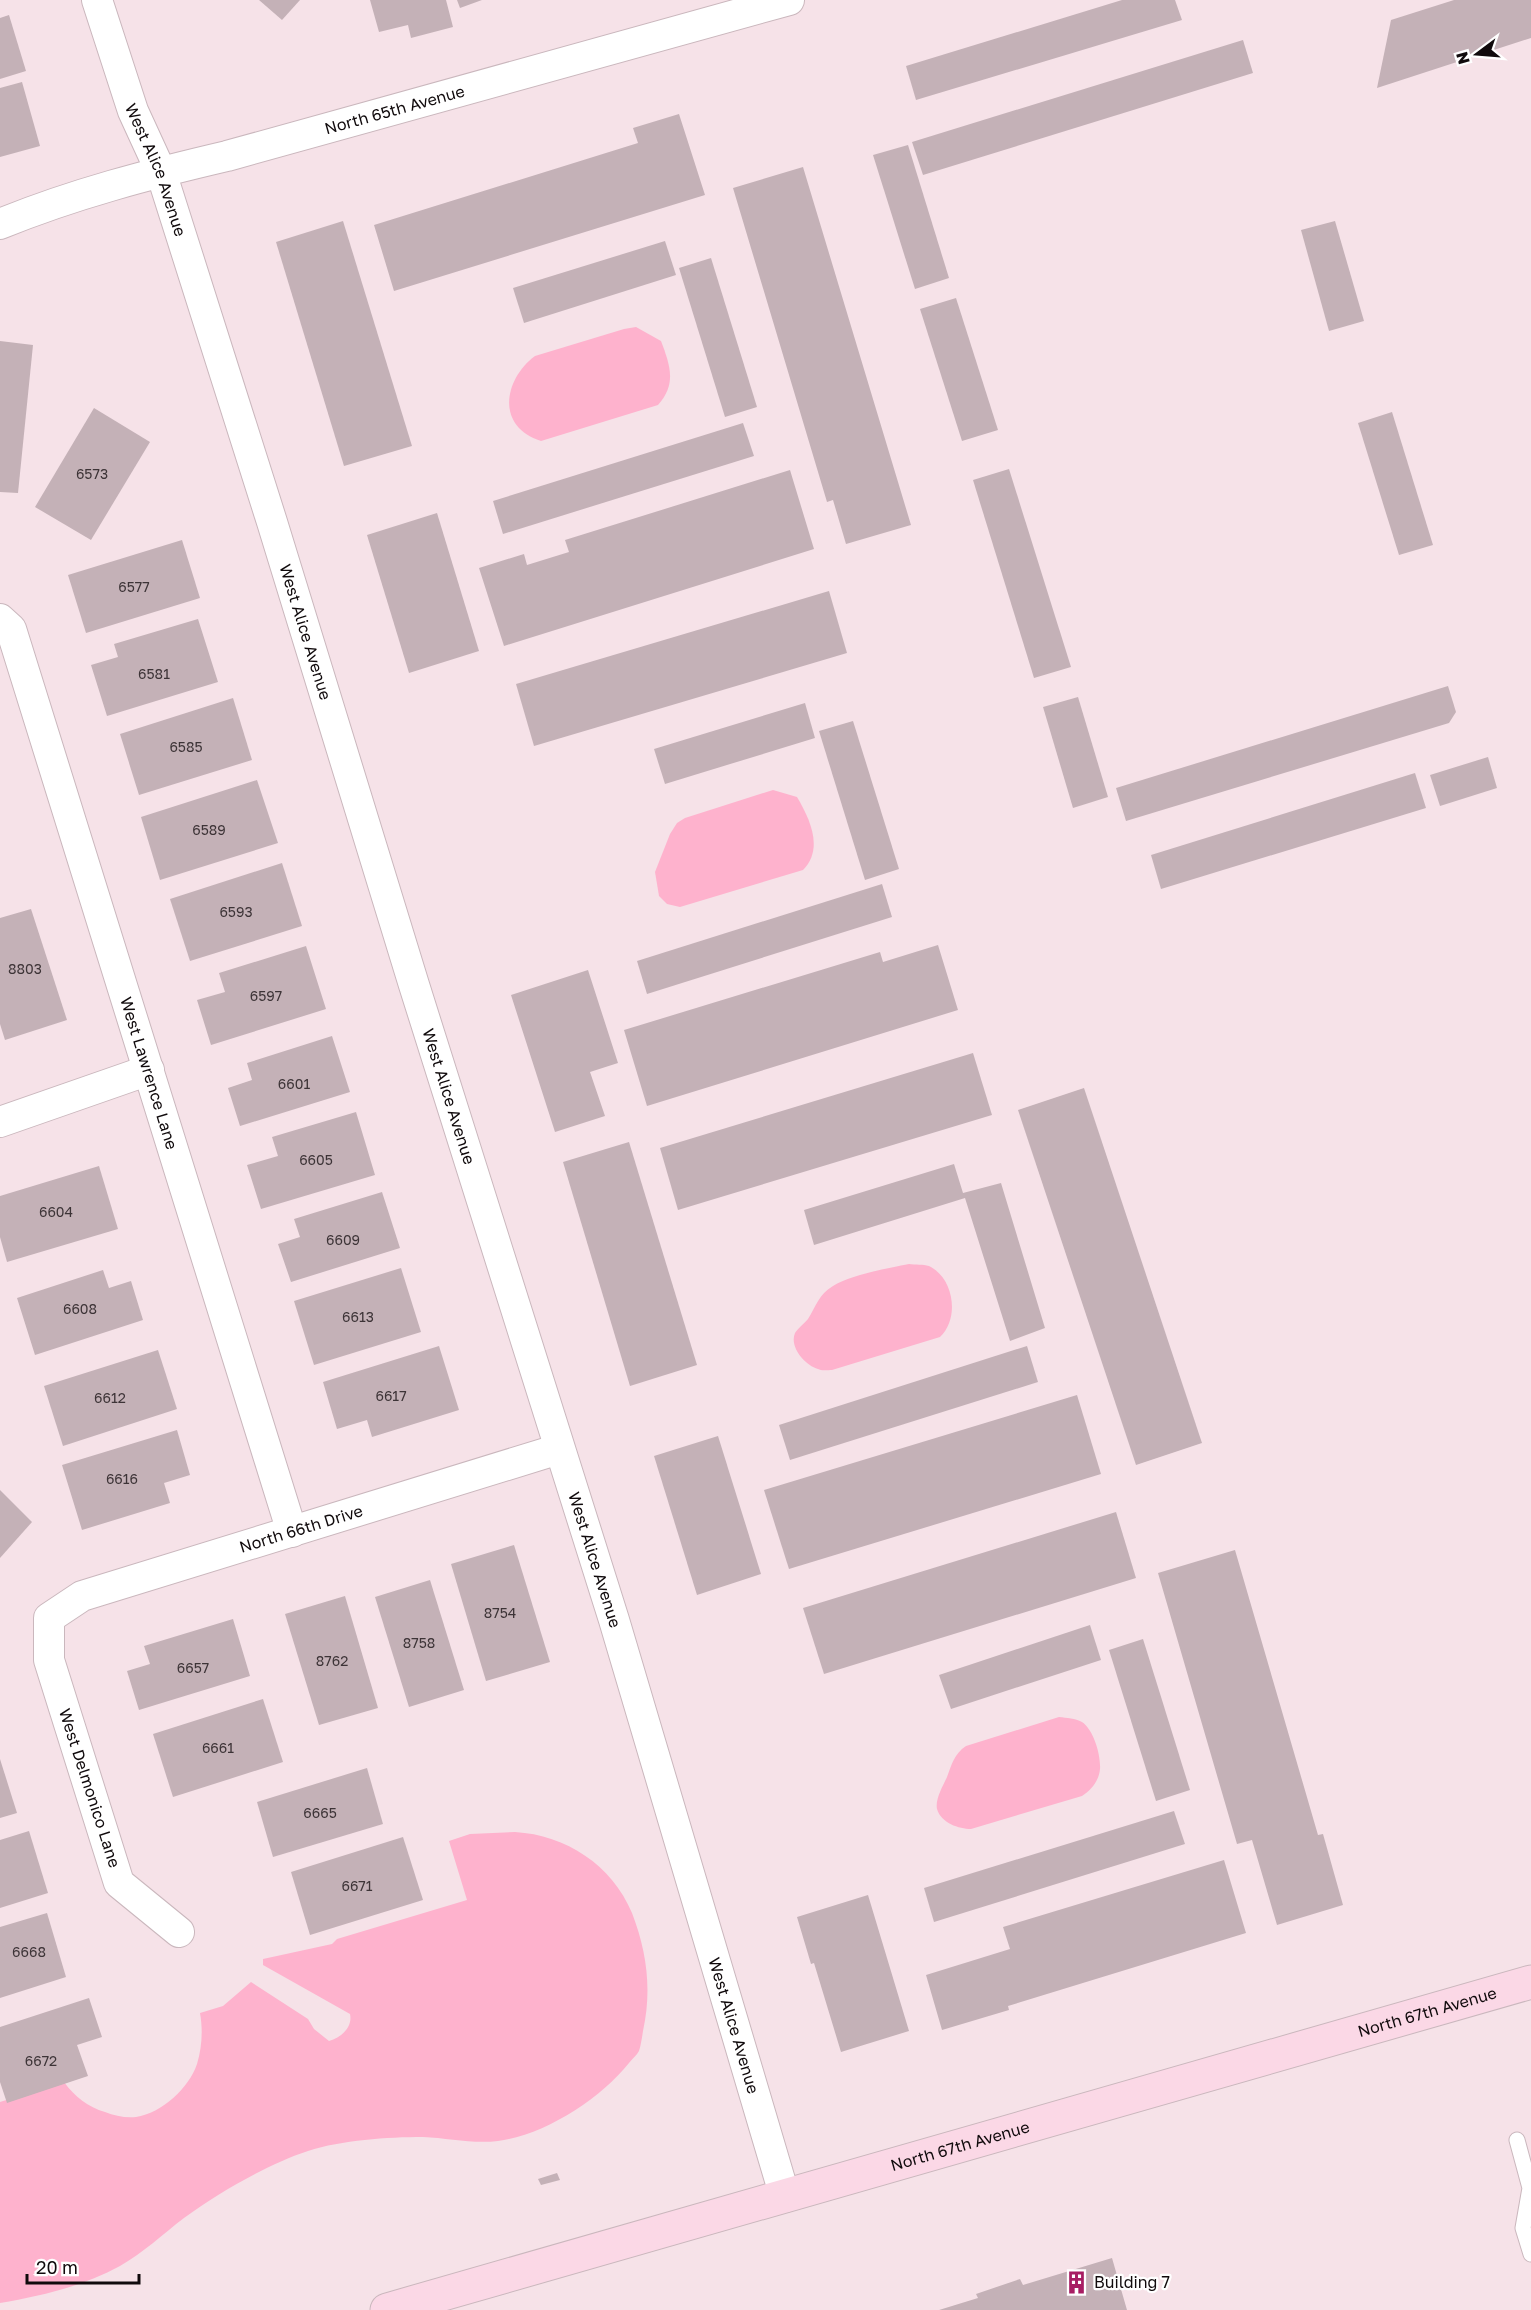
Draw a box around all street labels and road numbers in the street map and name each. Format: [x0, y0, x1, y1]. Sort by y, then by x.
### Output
street label: North 65th Avenue [322, 81, 467, 138]
street label: West Alice Avenue [121, 100, 191, 239]
street label: West Alice Avenue [275, 561, 336, 702]
street label: West Lawrence Lane [116, 994, 182, 1152]
street label: West Alice Avenue [418, 1026, 480, 1167]
street label: West Alice Avenue [564, 1490, 626, 1630]
street label: North 66th Drive [237, 1500, 365, 1557]
street label: West Delmonico Lane [55, 1706, 125, 1870]
street label: West Alice Avenue [705, 1955, 764, 2096]
street label: North 67th Avenue [1355, 1982, 1499, 2041]
street label: North 67th Avenue [888, 2116, 1032, 2175]

